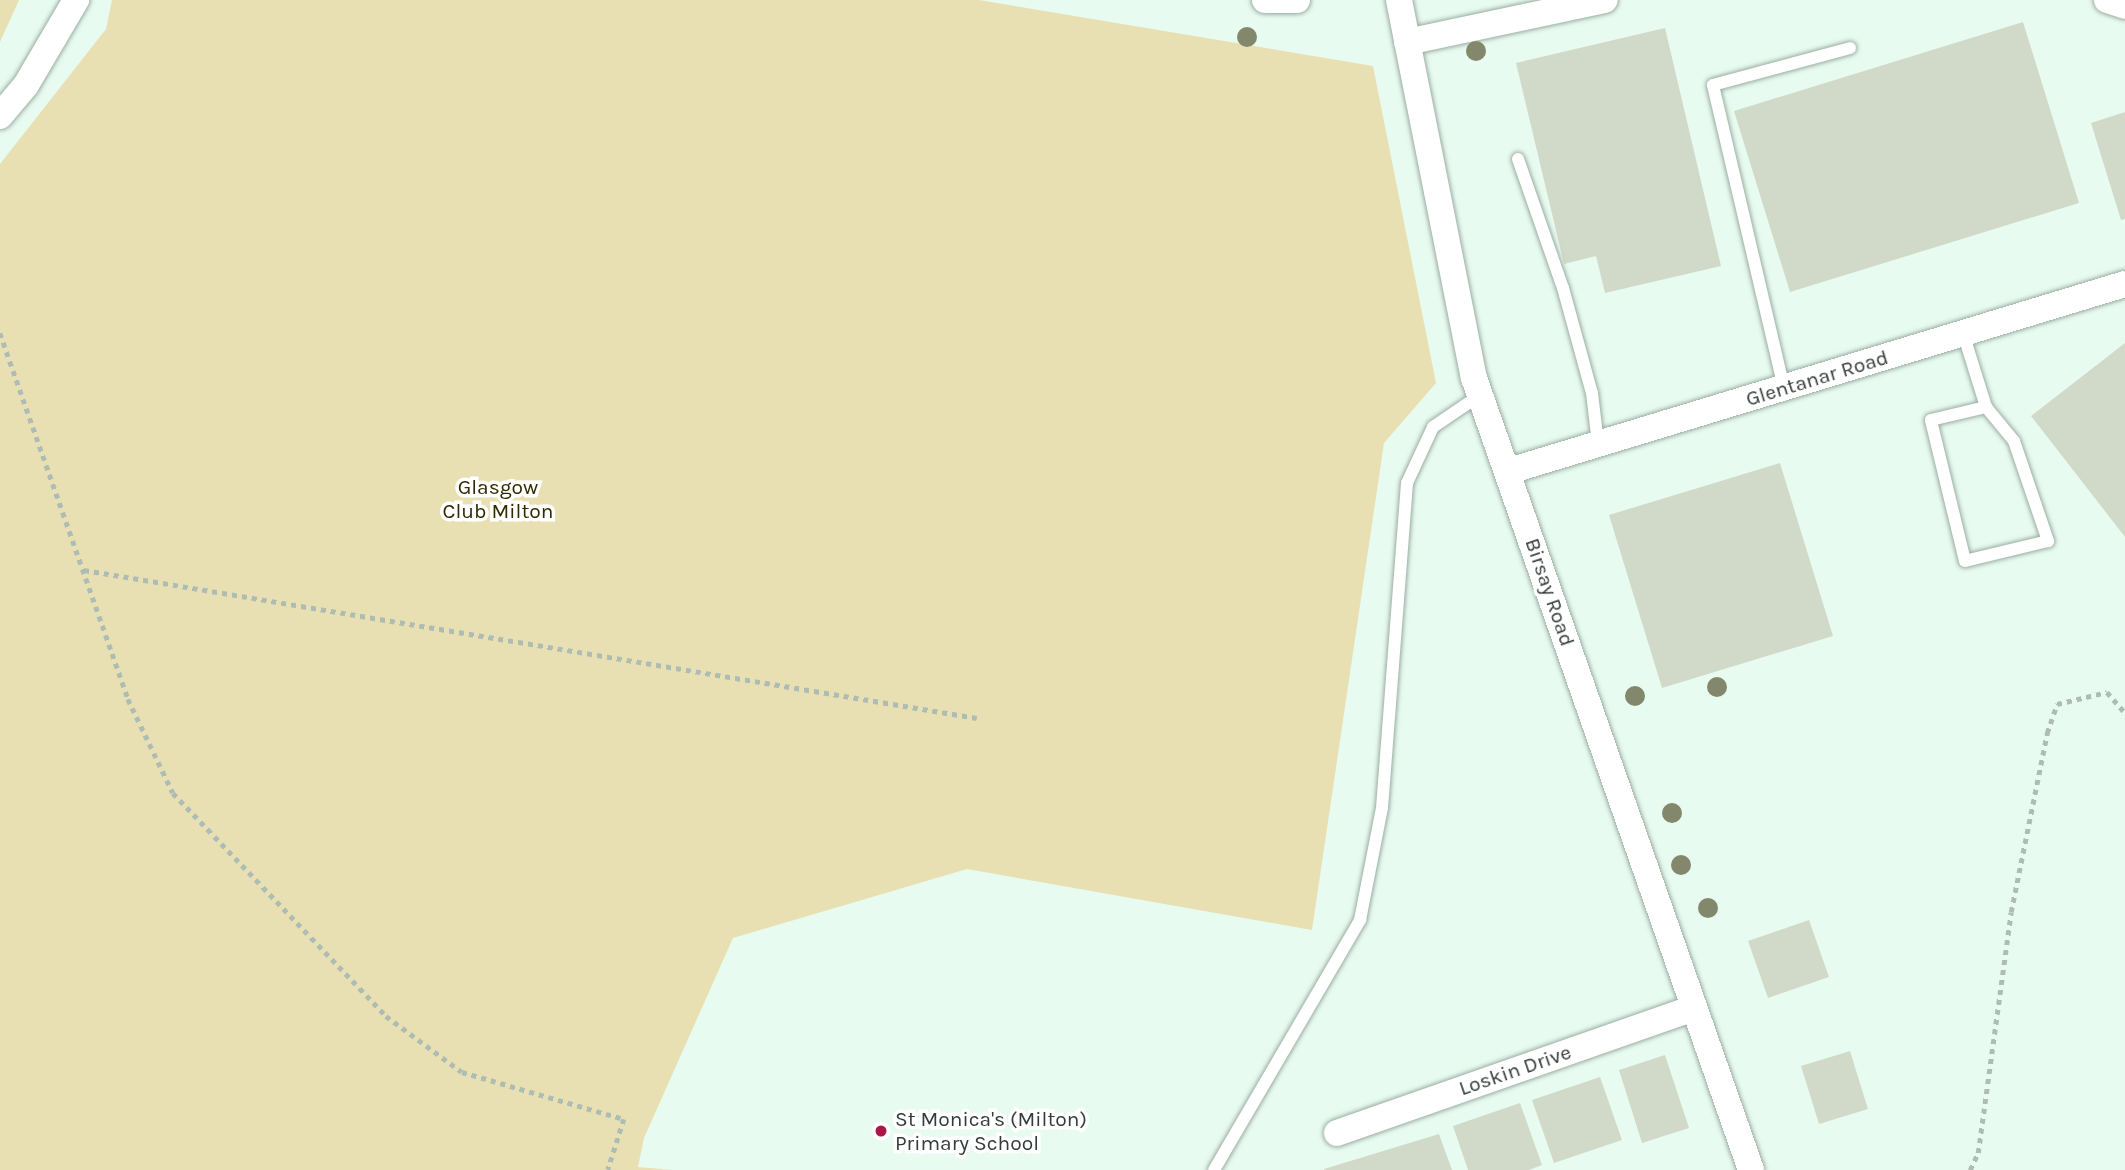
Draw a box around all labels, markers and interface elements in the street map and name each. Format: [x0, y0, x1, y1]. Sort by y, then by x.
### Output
street label: Glentanar Road [1743, 344, 1891, 412]
park label: Glasgow Club Milton [443, 474, 553, 524]
street label: Birsay Road [1520, 535, 1580, 649]
street label: Loskin Drive [1456, 1039, 1574, 1101]
place label: St Monica's (Milton) Primary School [895, 1106, 1087, 1156]
marker: St Monica's (Milton) Primary School [873, 1123, 889, 1139]

